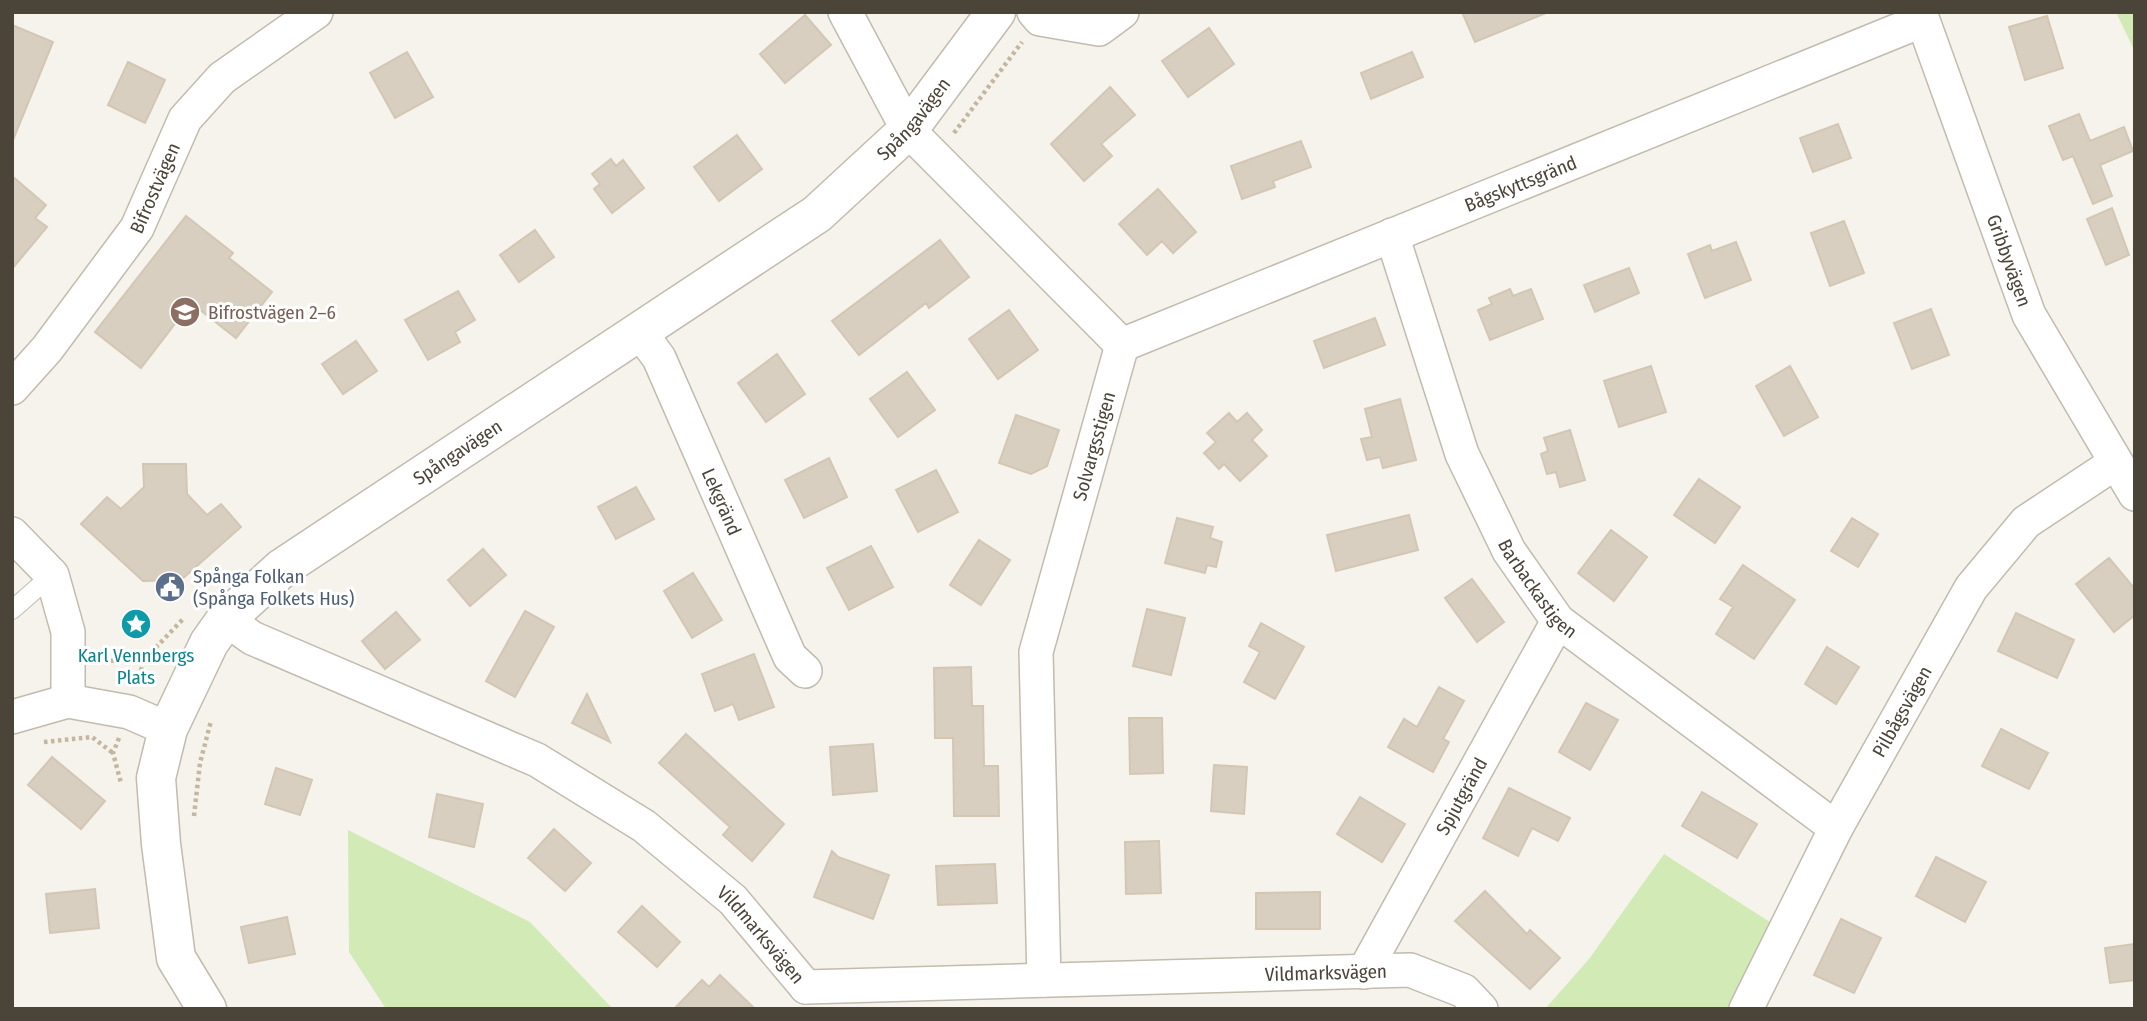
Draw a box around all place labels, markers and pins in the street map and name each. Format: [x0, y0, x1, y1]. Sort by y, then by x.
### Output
school or university icon: Bifrostvägen 2–6 [168, 295, 202, 329]
place label: Bifrostvägen 2–6 [208, 301, 336, 324]
place label: Spånga Folkan (Spånga Folkets Hus) [193, 565, 354, 610]
public building icon: Spånga Folkan (Spånga Folkets Hus) [153, 570, 187, 604]
place icon: Karl Vennbergs Plats [119, 607, 153, 641]
place label: Karl Vennbergs Plats [78, 644, 194, 689]

